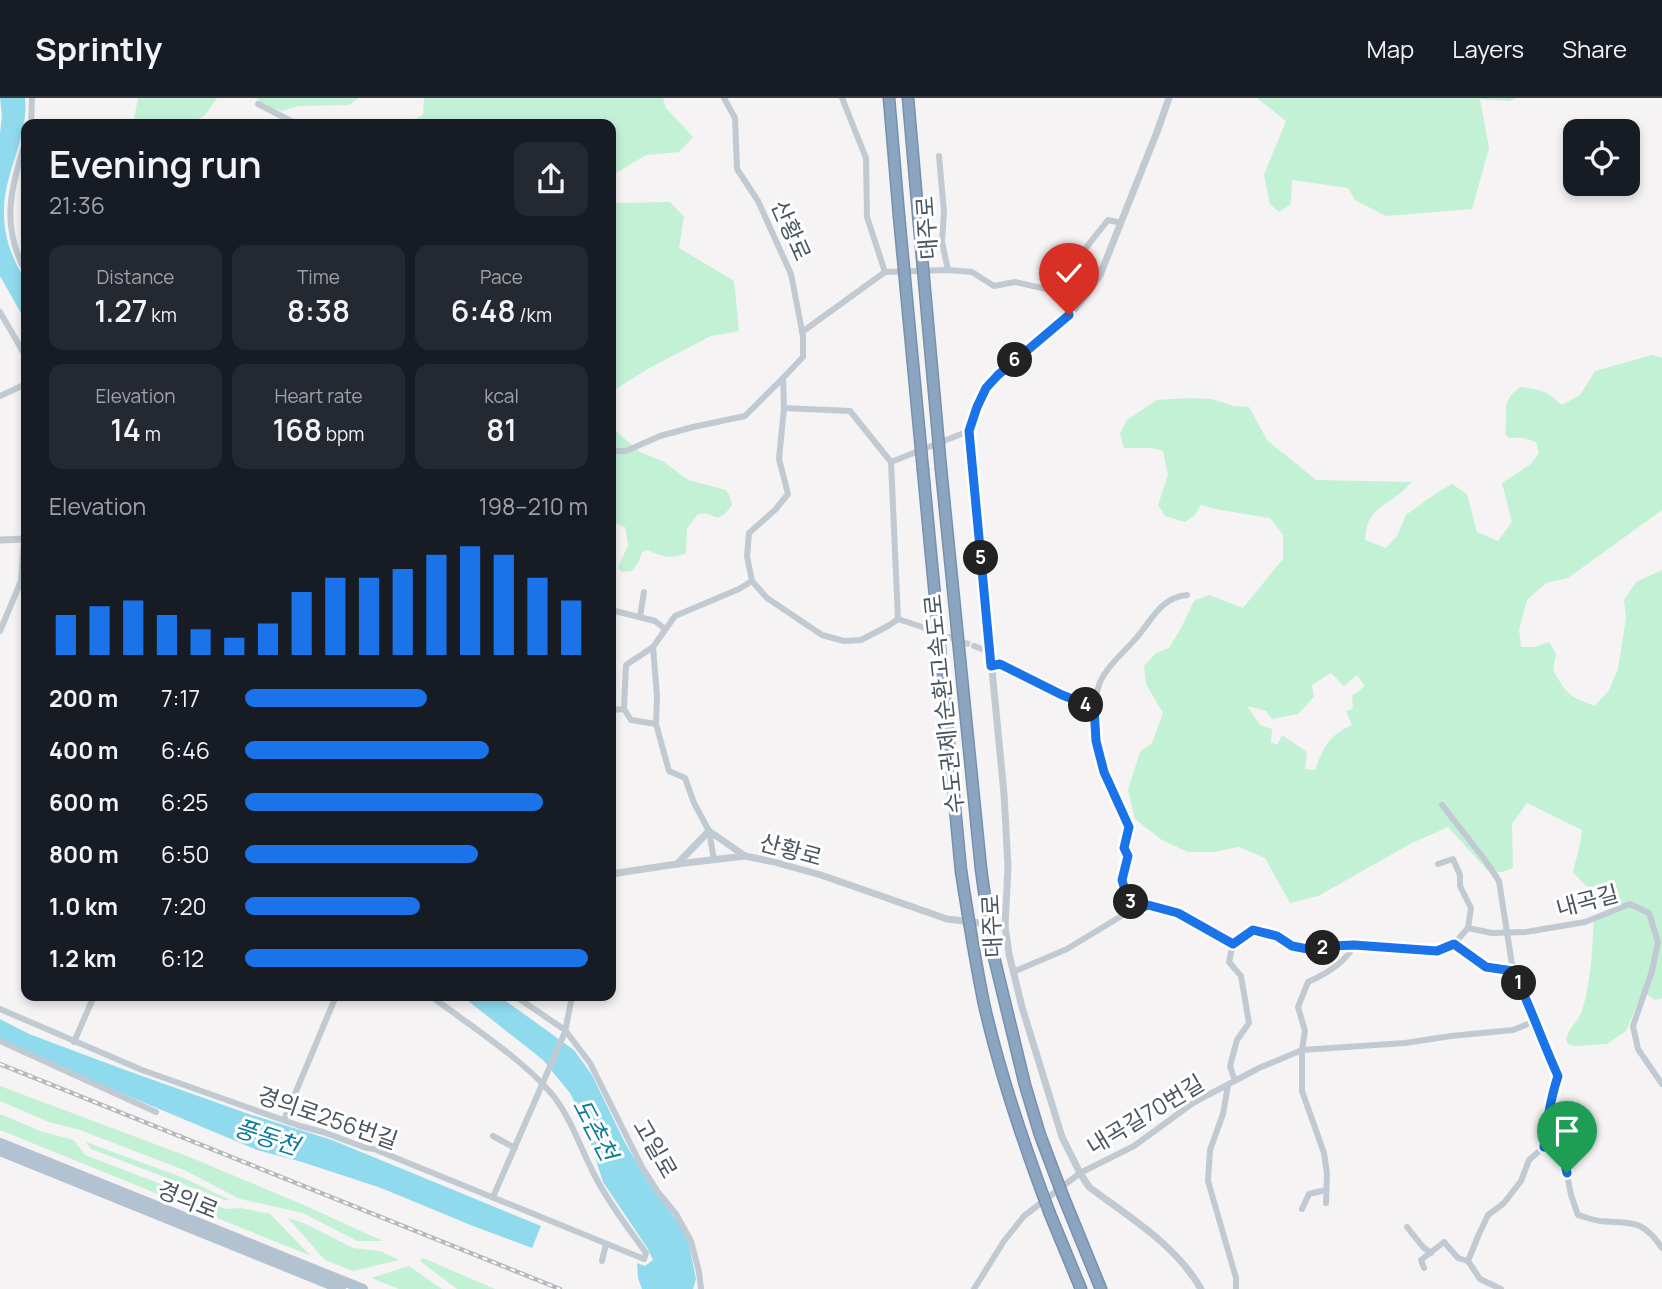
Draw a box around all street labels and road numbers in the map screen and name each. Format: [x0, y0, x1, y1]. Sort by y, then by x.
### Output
street label: 산황로 [764, 194, 820, 266]
street label: 대주로 [908, 195, 944, 261]
street label: 수도권제1순환고속도로 [916, 593, 970, 815]
street label: 산황로 [756, 825, 826, 873]
street label: 내곡길 [1552, 876, 1622, 924]
street label: 대주로 [973, 893, 1009, 959]
street label: 내곡길70번길 [1080, 1066, 1210, 1162]
street label: 경의로256번길 [254, 1078, 402, 1156]
street label: 고일로 [626, 1113, 686, 1183]
street label: 경의로 [153, 1172, 223, 1226]

